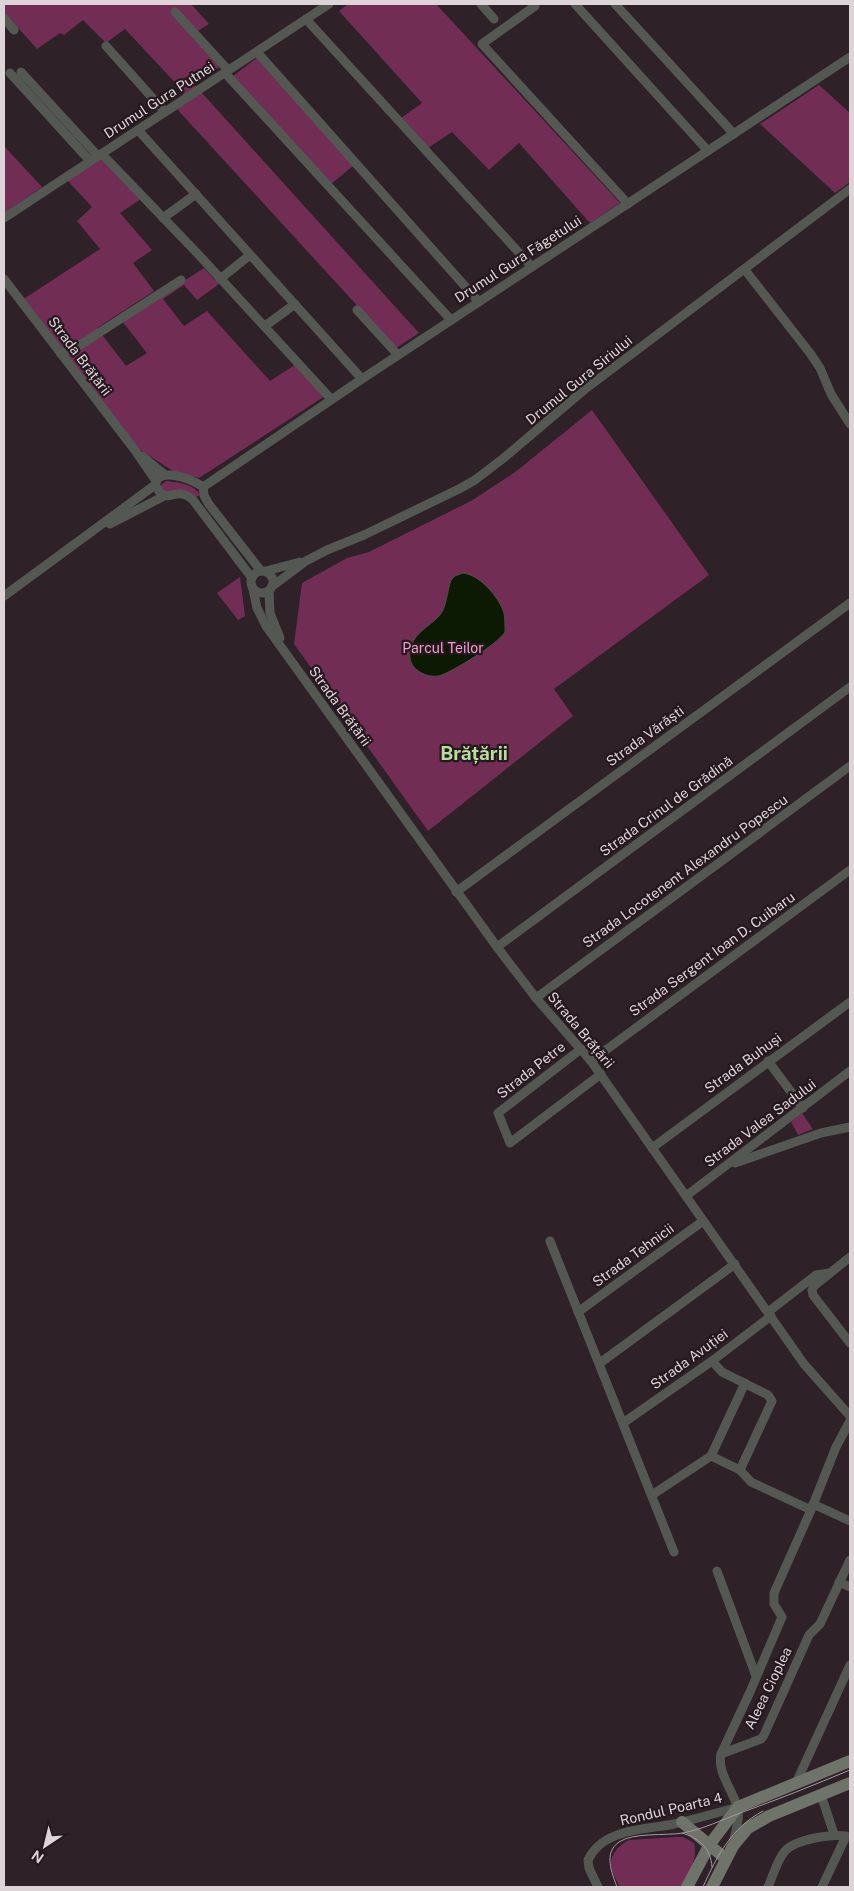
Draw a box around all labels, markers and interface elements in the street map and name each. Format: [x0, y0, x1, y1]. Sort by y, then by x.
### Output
street label: Drumul Gura Putnei [101, 58, 217, 142]
street label: Drumul Gura Făgetului [452, 212, 584, 306]
street label: Strada Brățării [45, 313, 115, 399]
street label: Drumul Gura Siriului [523, 332, 635, 428]
park label: Parcul Teilor [402, 640, 484, 656]
street label: Strada Brățării [306, 663, 374, 749]
street label: Strada Vărăști [603, 702, 687, 770]
district label: Brățării [440, 742, 508, 764]
street label: Strada Crinul de Grădină [597, 752, 735, 860]
street label: Strada Locotenent Alexandru Popescu [579, 791, 791, 951]
street label: Strada Sergent Ioan D. Cuibaru [626, 889, 798, 1019]
street label: Strada Brățării [544, 989, 618, 1071]
street label: Strada Buhuși [701, 1030, 785, 1096]
street label: Strada Petre [494, 1038, 568, 1102]
street label: Strada Valea Sadului [701, 1076, 819, 1170]
street label: Strada Tehnicii [589, 1220, 677, 1290]
street label: Strada Avuției [647, 1326, 731, 1392]
street label: Aleea Cioplea [741, 1644, 795, 1732]
street label: Rondul Poarta 4 [618, 1789, 724, 1829]
north arrow [20, 1821, 70, 1871]
text: N [28, 1847, 47, 1866]

